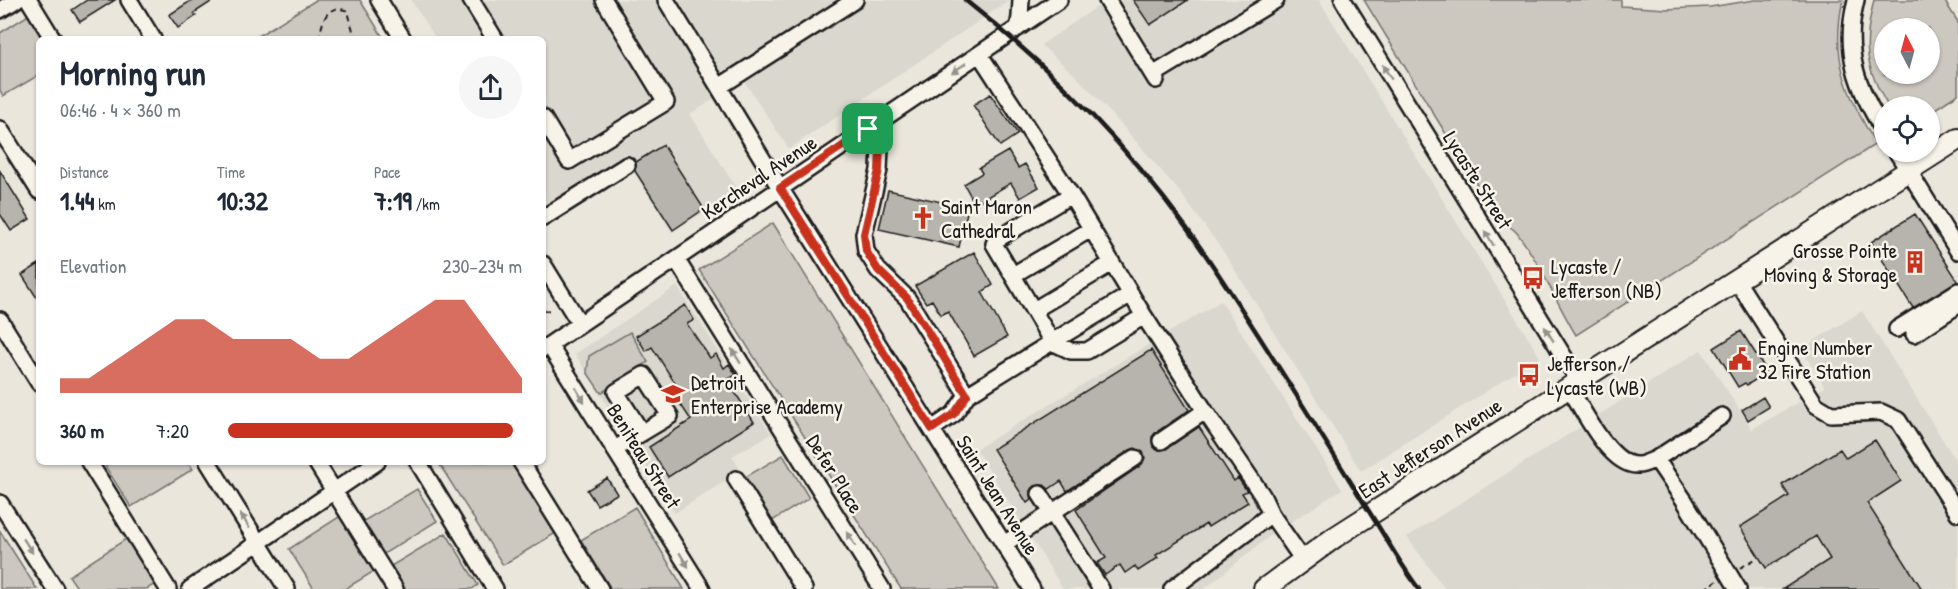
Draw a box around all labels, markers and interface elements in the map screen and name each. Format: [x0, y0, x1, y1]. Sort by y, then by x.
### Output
north arrow [1874, 18, 1940, 84]
map controls [1874, 18, 1940, 162]
text: Morning run [60, 51, 206, 95]
button: share [459, 56, 522, 119]
one-way arrow [951, 63, 967, 74]
one-way arrow [1382, 64, 1393, 80]
text: 06:46 · 4 × 360 m [60, 96, 181, 123]
button: locate [1874, 96, 1940, 162]
pin [842, 103, 893, 154]
icon: arrive [851, 112, 884, 145]
street label: Lycaste Street [1436, 125, 1520, 235]
street label: Kercheval Avenue [696, 128, 822, 226]
text: Distance [60, 161, 109, 183]
text: Time [217, 161, 245, 183]
text: Pace [374, 161, 401, 183]
text: 1.44 [60, 183, 95, 218]
text: 10:32 [217, 183, 268, 218]
text: 7:19 [374, 183, 412, 218]
place label: Saint Maron Cathedral [941, 192, 1032, 245]
text: km [95, 193, 116, 215]
text: /km [412, 193, 440, 215]
church icon: Saint Maron Cathedral [910, 205, 936, 231]
one-way arrow [1484, 230, 1495, 246]
place label: Grosse Pointe Moving & Storage [1764, 236, 1897, 289]
building icon: Grosse Pointe Moving & Storage [1902, 249, 1928, 275]
text: Elevation [60, 252, 126, 279]
text: 230–234 m [442, 252, 522, 279]
place label: Lycaste / Jefferson (NB) [1551, 252, 1662, 305]
bus stop icon: Lycaste / Jefferson (NB) [1520, 265, 1546, 291]
one-way arrow [1544, 326, 1555, 343]
place label: Engine Number 32 Fire Station [1758, 333, 1872, 386]
public building icon: Engine Number 32 Fire Station [1727, 346, 1753, 372]
one-way arrow [731, 348, 742, 364]
place label: Jefferson / Lycaste (WB) [1547, 349, 1647, 402]
bus stop icon: Jefferson / Lycaste (WB) [1516, 362, 1542, 388]
place label: Detroit Enterprise Academy [691, 368, 843, 421]
school or university icon: Detroit Enterprise Academy [660, 381, 686, 407]
one-way arrow [575, 386, 586, 403]
street label: East Jefferson Avenue [1353, 391, 1507, 505]
street label: Beniteau Street [600, 398, 688, 515]
text: 360 m [60, 417, 104, 444]
text: 7:20 [156, 417, 189, 444]
street label: Defer Place [799, 429, 871, 519]
street label: Saint Jean Avenue [950, 430, 1046, 560]
one-way arrow [240, 513, 251, 529]
one-way arrow [845, 531, 856, 547]
one-way arrow [22, 538, 33, 554]
one-way arrow [678, 552, 689, 568]

